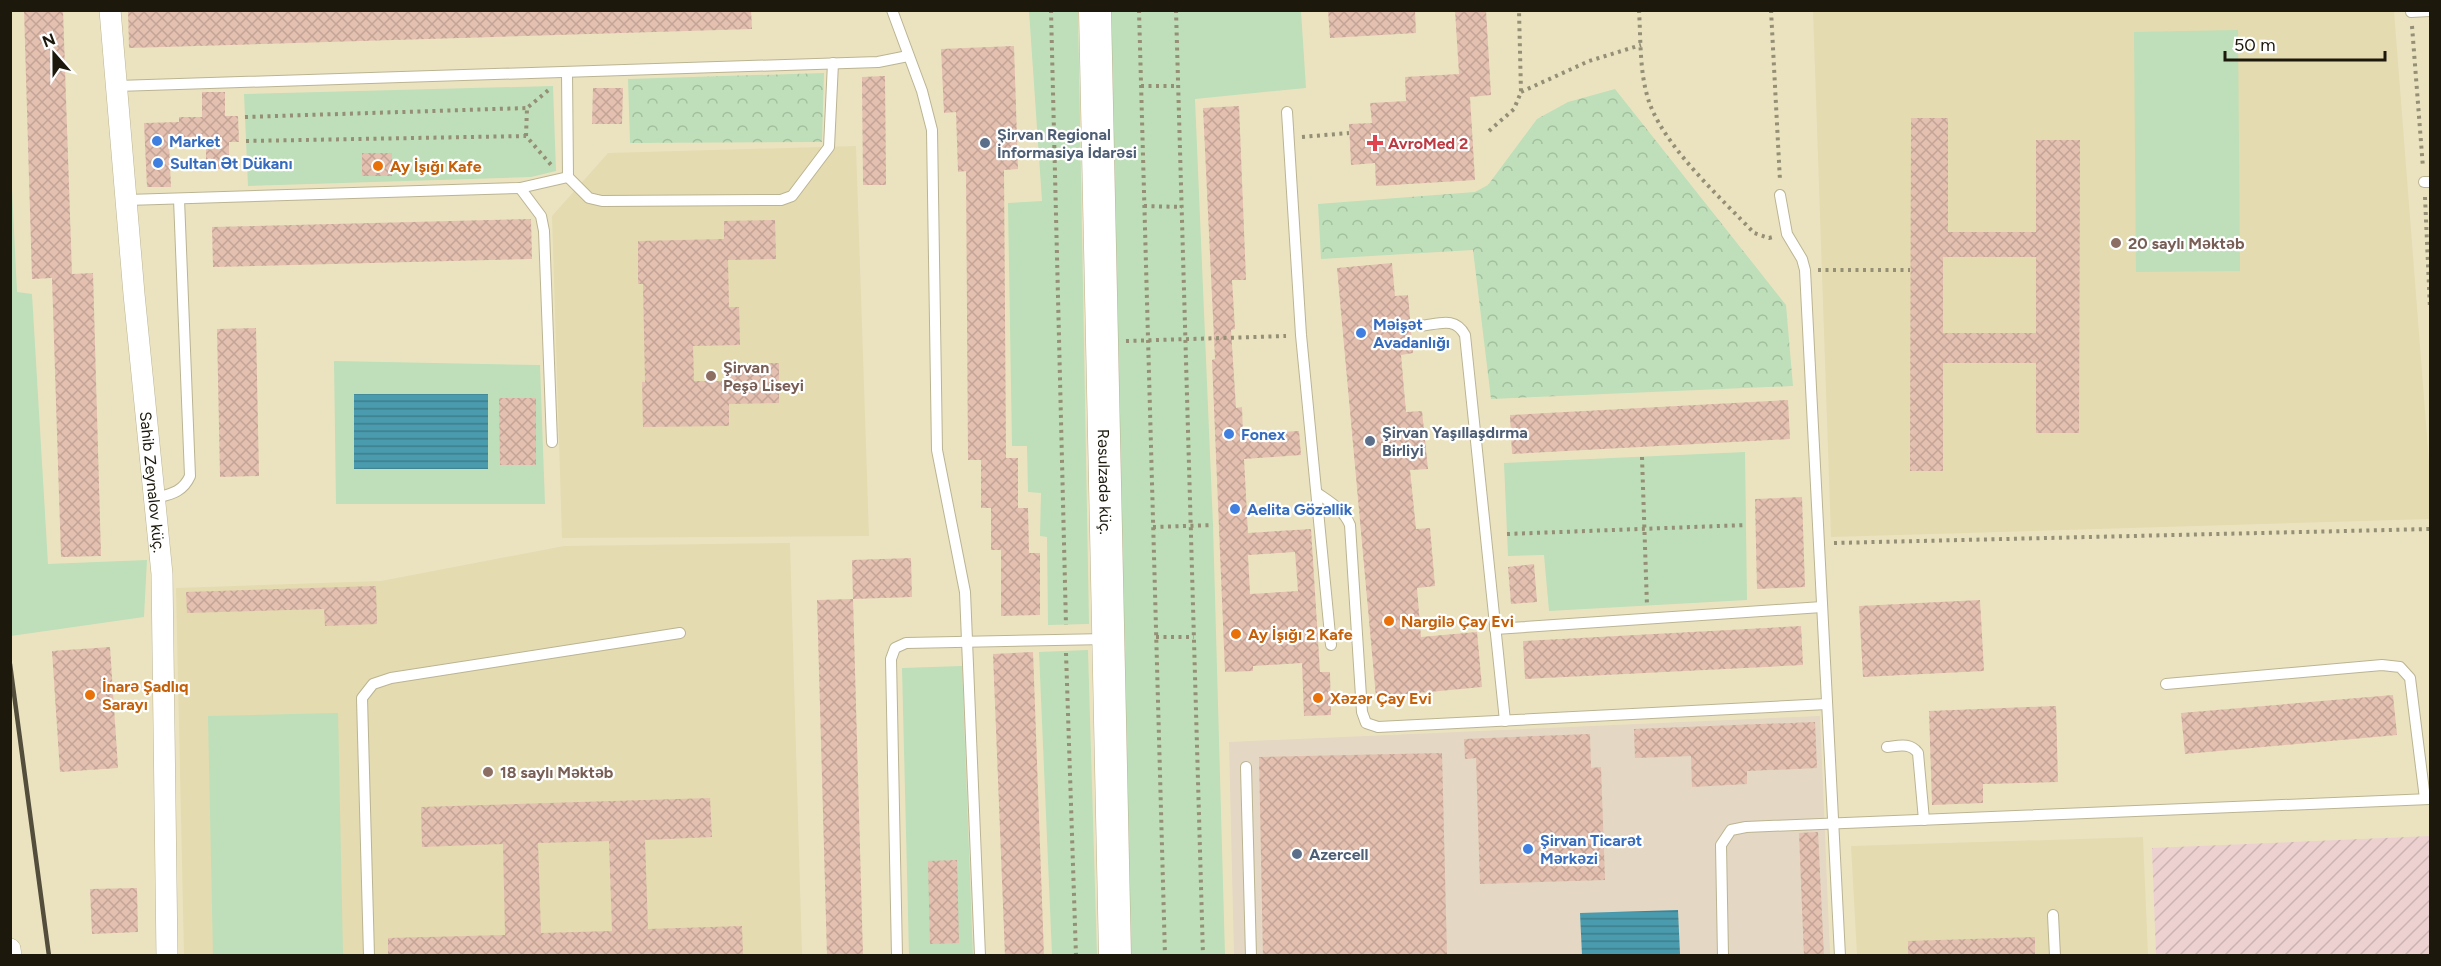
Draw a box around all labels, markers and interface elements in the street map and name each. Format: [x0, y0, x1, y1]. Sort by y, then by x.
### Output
north arrow [24, 24, 84, 84]
scale bar [2225, 24, 2386, 62]
text: N [40, 29, 58, 52]
text: 50 m [2234, 34, 2276, 56]
place label: Şirvan Regional İnformasiya İdarəsi [997, 125, 1137, 162]
place label: Market [169, 132, 221, 151]
marker: Market [150, 134, 164, 148]
marker: AvroMed 2 [1366, 134, 1384, 152]
place label: AvroMed 2 [1388, 134, 1468, 153]
marker: Şirvan Regional İnformasiya İdarəsi [978, 136, 992, 150]
place label: Sultan Ət Dükanı [170, 154, 293, 173]
marker: Sultan Ət Dükanı [151, 156, 165, 170]
place label: Ay İşığı Kafe [390, 157, 482, 176]
marker: Ay İşığı Kafe [371, 159, 385, 173]
place label: 20 saylı Məktəb [2128, 234, 2245, 253]
marker: 20 saylı Məktəb [2109, 236, 2123, 250]
place label: Məişət Avadanlığı [1373, 315, 1450, 352]
marker: Məişət Avadanlığı [1354, 326, 1368, 340]
place label: Şirvan Peşə Liseyi [723, 358, 804, 395]
marker: Şirvan Peşə Liseyi [704, 369, 718, 383]
street label: Sahib Zeynalov küç. [136, 411, 169, 554]
place label: Şirvan Yaşıllaşdırma Birliyi [1382, 423, 1528, 460]
place label: Fonex [1241, 425, 1286, 444]
marker: Fonex [1222, 427, 1236, 441]
street label: Rəsulzadə küç. [1094, 429, 1116, 535]
marker: Şirvan Yaşıllaşdırma Birliyi [1363, 434, 1377, 448]
place label: Aelita Gözəllik [1247, 500, 1353, 519]
marker: Aelita Gözəllik [1228, 502, 1242, 516]
place label: Nargilə Çay Evi [1401, 612, 1514, 631]
marker: Nargilə Çay Evi [1382, 614, 1396, 628]
place label: Ay İşığı 2 Kafe [1248, 625, 1353, 644]
marker: Ay İşığı 2 Kafe [1229, 627, 1243, 641]
place label: İnarə Şadlıq Sarayı [102, 677, 188, 714]
marker: İnarə Şadlıq Sarayı [83, 688, 97, 702]
place label: Xəzər Çay Evi [1330, 689, 1432, 708]
marker: Xəzər Çay Evi [1311, 691, 1325, 705]
place label: 18 saylı Məktəb [500, 763, 614, 782]
marker: 18 saylı Məktəb [481, 765, 495, 779]
place label: Şirvan Ticarət Mərkəzi [1540, 831, 1642, 868]
marker: Şirvan Ticarət Mərkəzi [1521, 842, 1535, 856]
place label: Azercell [1309, 845, 1369, 864]
marker: Azercell [1290, 847, 1304, 861]

